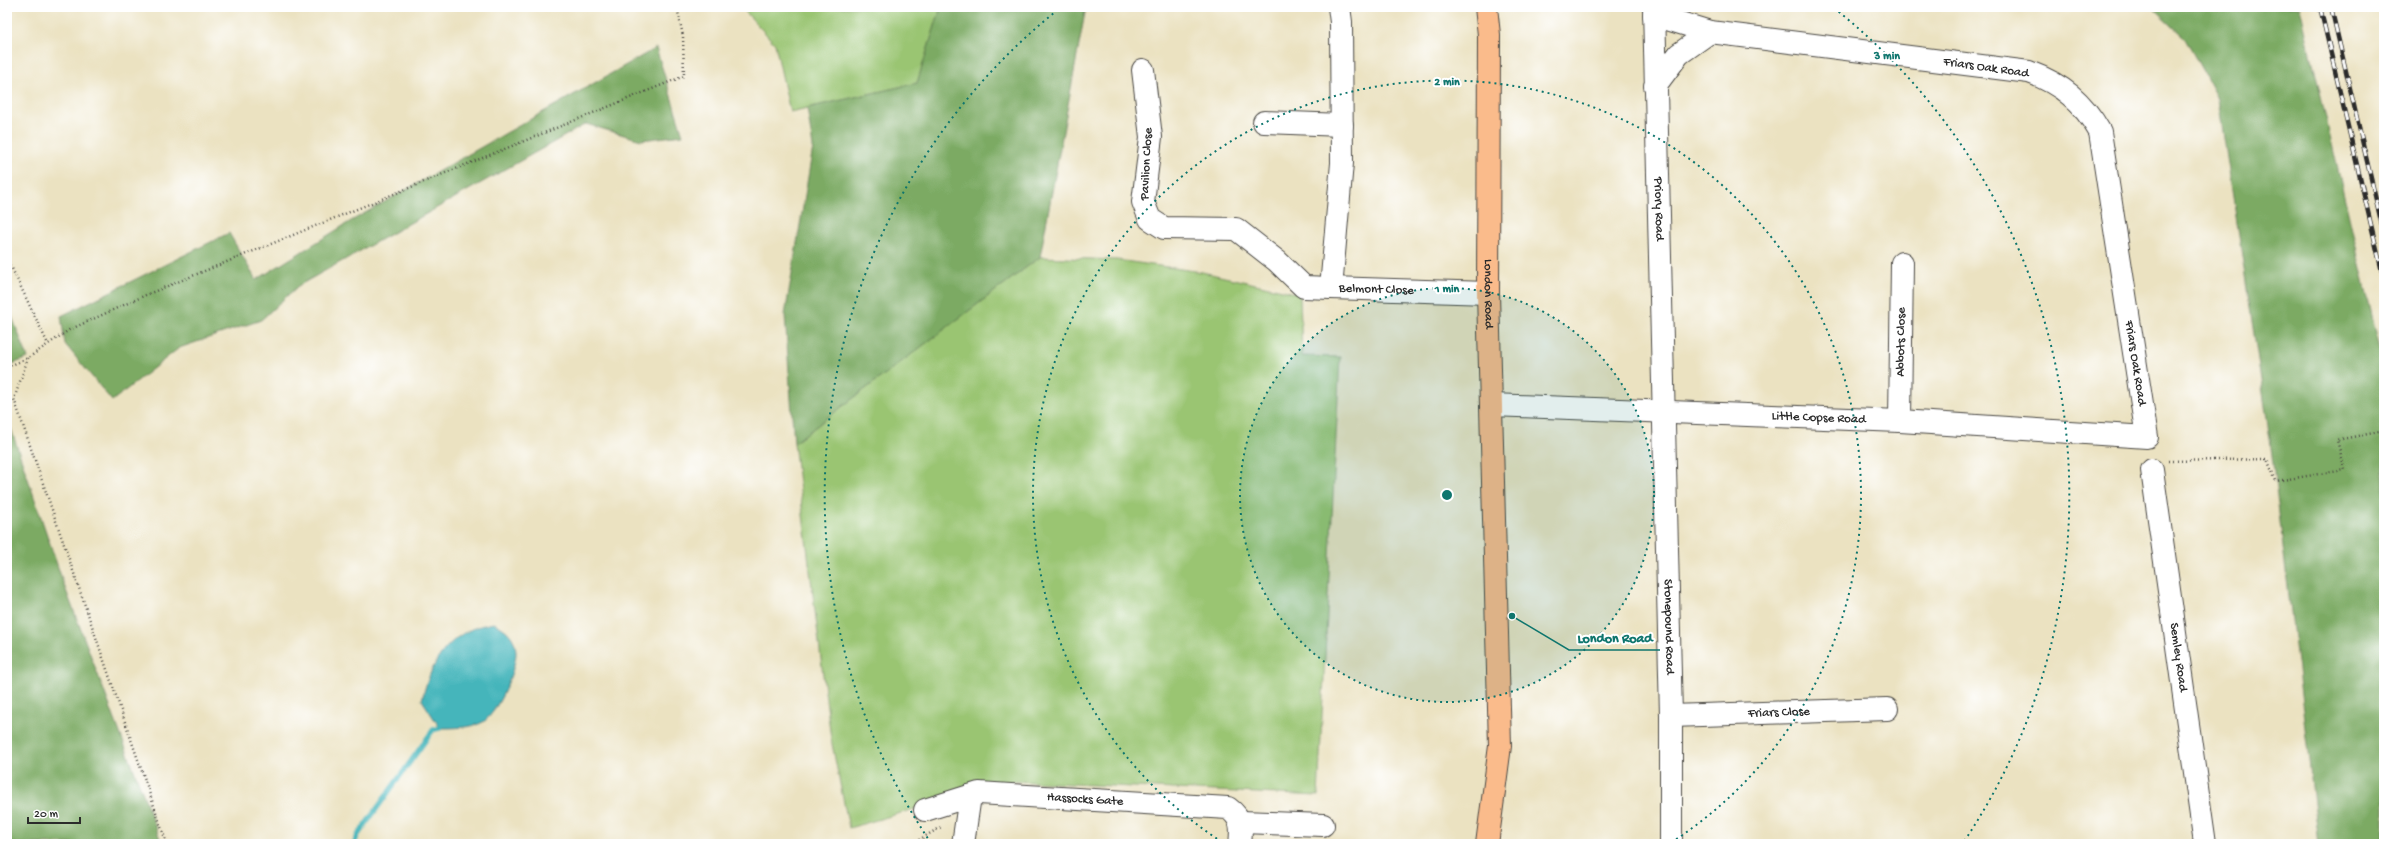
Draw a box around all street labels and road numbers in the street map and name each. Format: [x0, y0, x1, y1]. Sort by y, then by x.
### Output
street label: Friars Oak Road [1941, 54, 2031, 82]
street label: Pavilion Close [1138, 127, 1156, 202]
street label: Priory Road [1651, 176, 1667, 242]
street label: London Road [1480, 259, 1496, 330]
street label: Belmont Close [1338, 281, 1414, 298]
street label: Abbots Close [1893, 307, 1909, 377]
street label: Friars Oak Road [2121, 318, 2149, 408]
street label: Little Copse Road [1771, 408, 1867, 427]
street label: Stonepound Road [1660, 579, 1678, 676]
street label: Semley Road [2166, 622, 2191, 694]
street label: Friars Close [1747, 704, 1810, 721]
street label: Hassocks Gate [1047, 790, 1124, 809]

